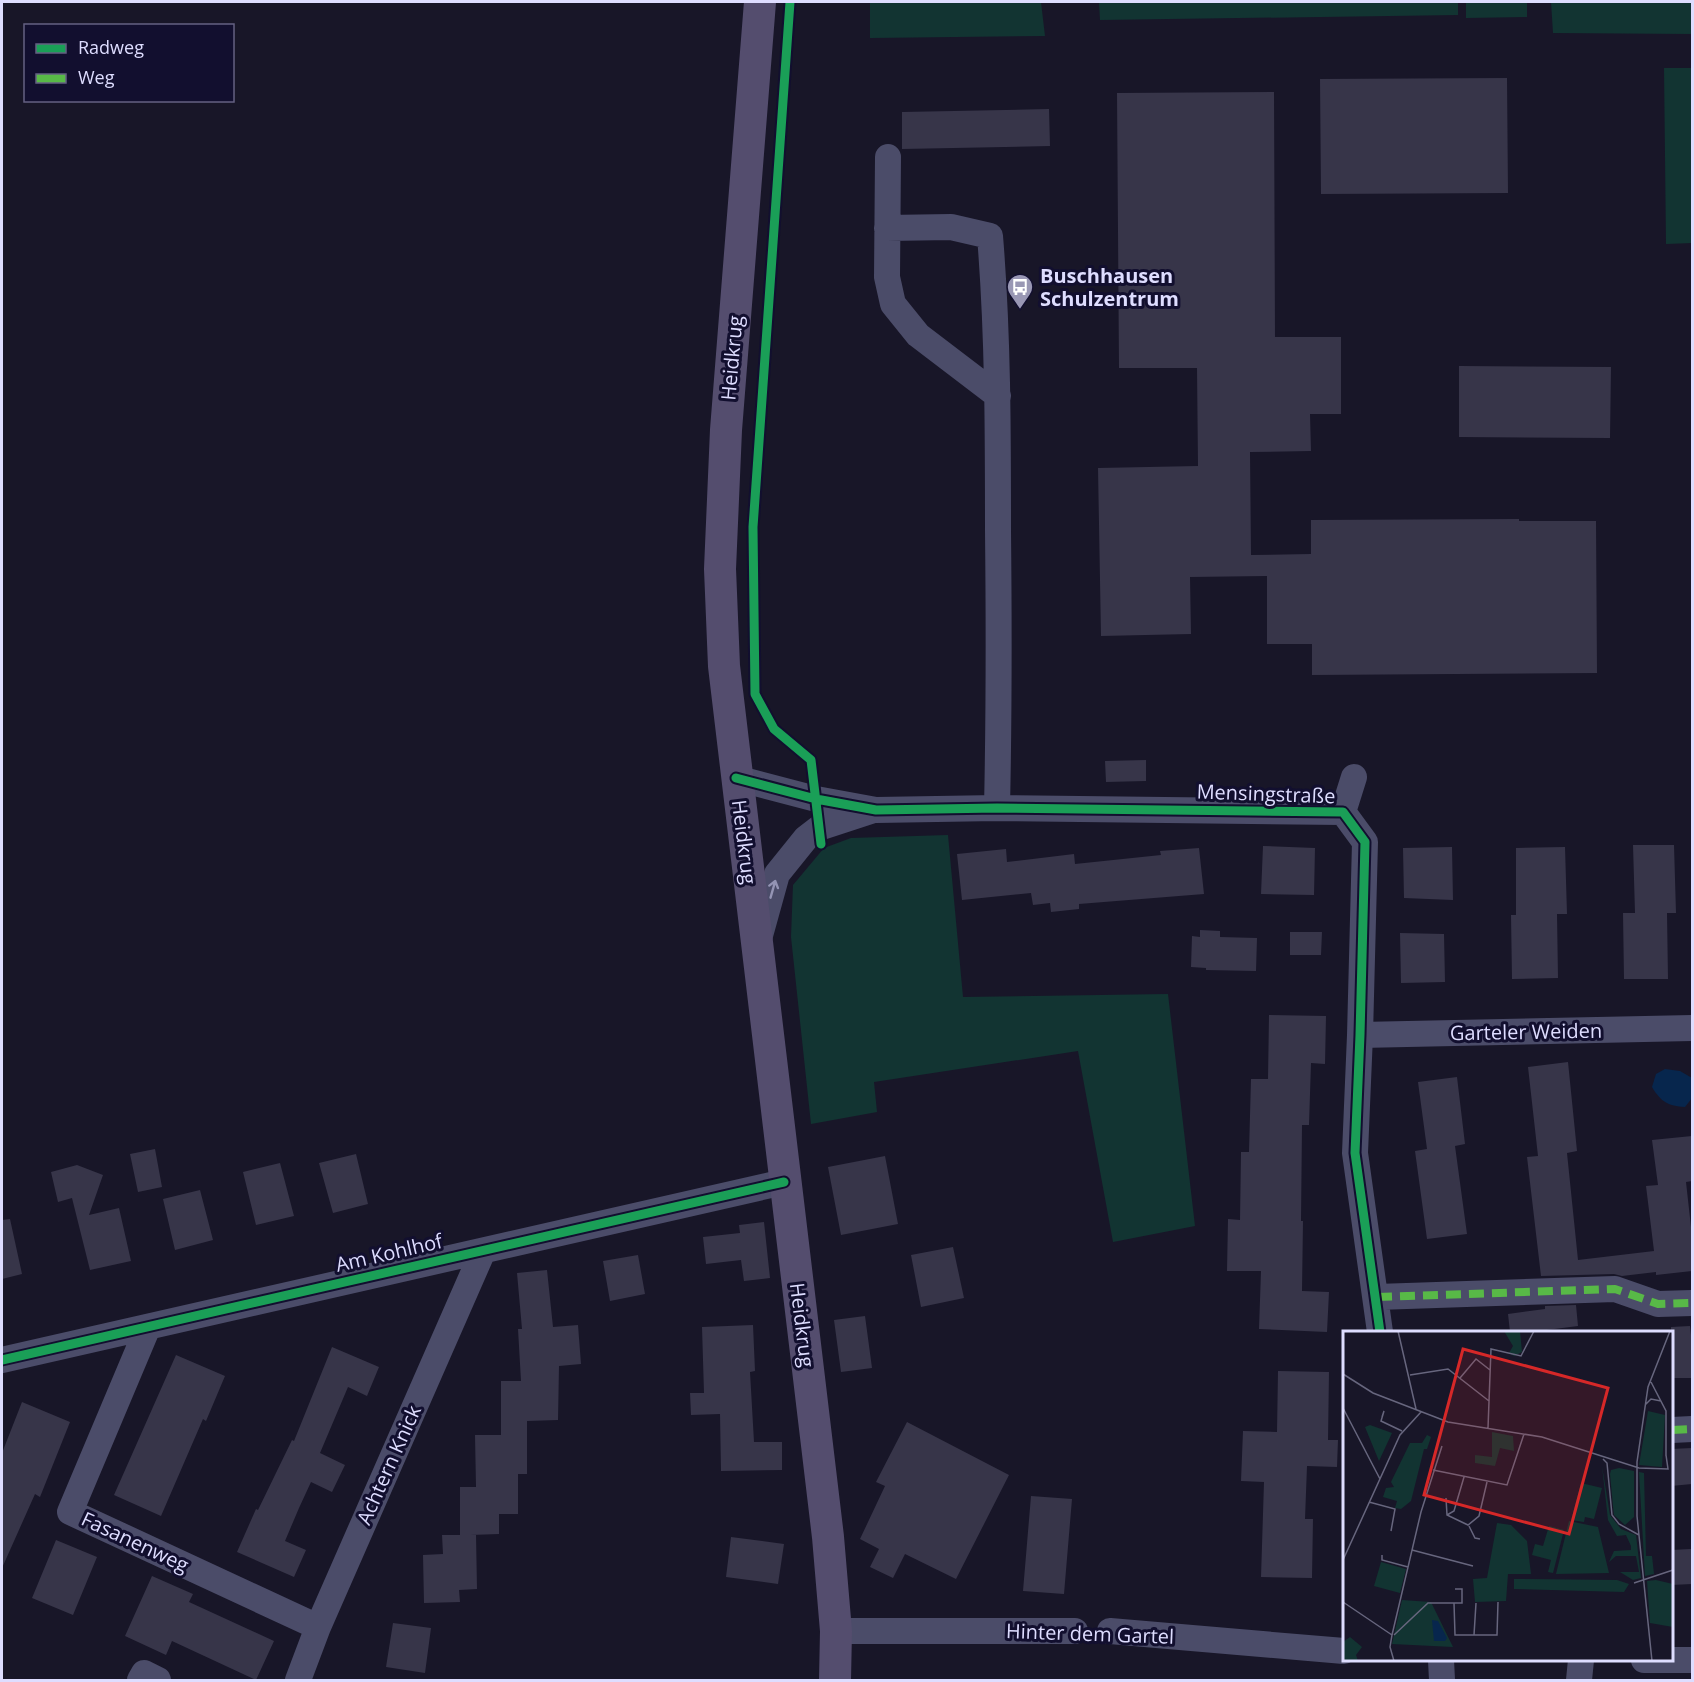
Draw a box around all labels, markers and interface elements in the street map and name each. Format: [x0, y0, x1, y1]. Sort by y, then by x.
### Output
legend [24, 24, 234, 102]
text: Radweg [78, 35, 144, 59]
text: Weg [78, 65, 115, 89]
place label: Buschhausen Schulzentrum [1040, 262, 1179, 312]
bus stop icon: Buschhausen Schulzentrum [1005, 272, 1035, 310]
street label: Heidkrug [714, 314, 749, 402]
street label: Mensingstraße [1196, 778, 1336, 809]
street label: Heidkrug [726, 798, 763, 886]
one-way arrow [768, 880, 779, 899]
street label: Garteler Weiden [1450, 1017, 1602, 1046]
street label: Am Kohlhof [333, 1227, 446, 1278]
street label: Heidkrug [784, 1281, 821, 1369]
inset map [1343, 1331, 1673, 1661]
street label: Achtern Knick [350, 1400, 427, 1529]
street label: Fasanenweg [77, 1505, 193, 1578]
street label: Hinter dem Gartel [1005, 1617, 1175, 1650]

